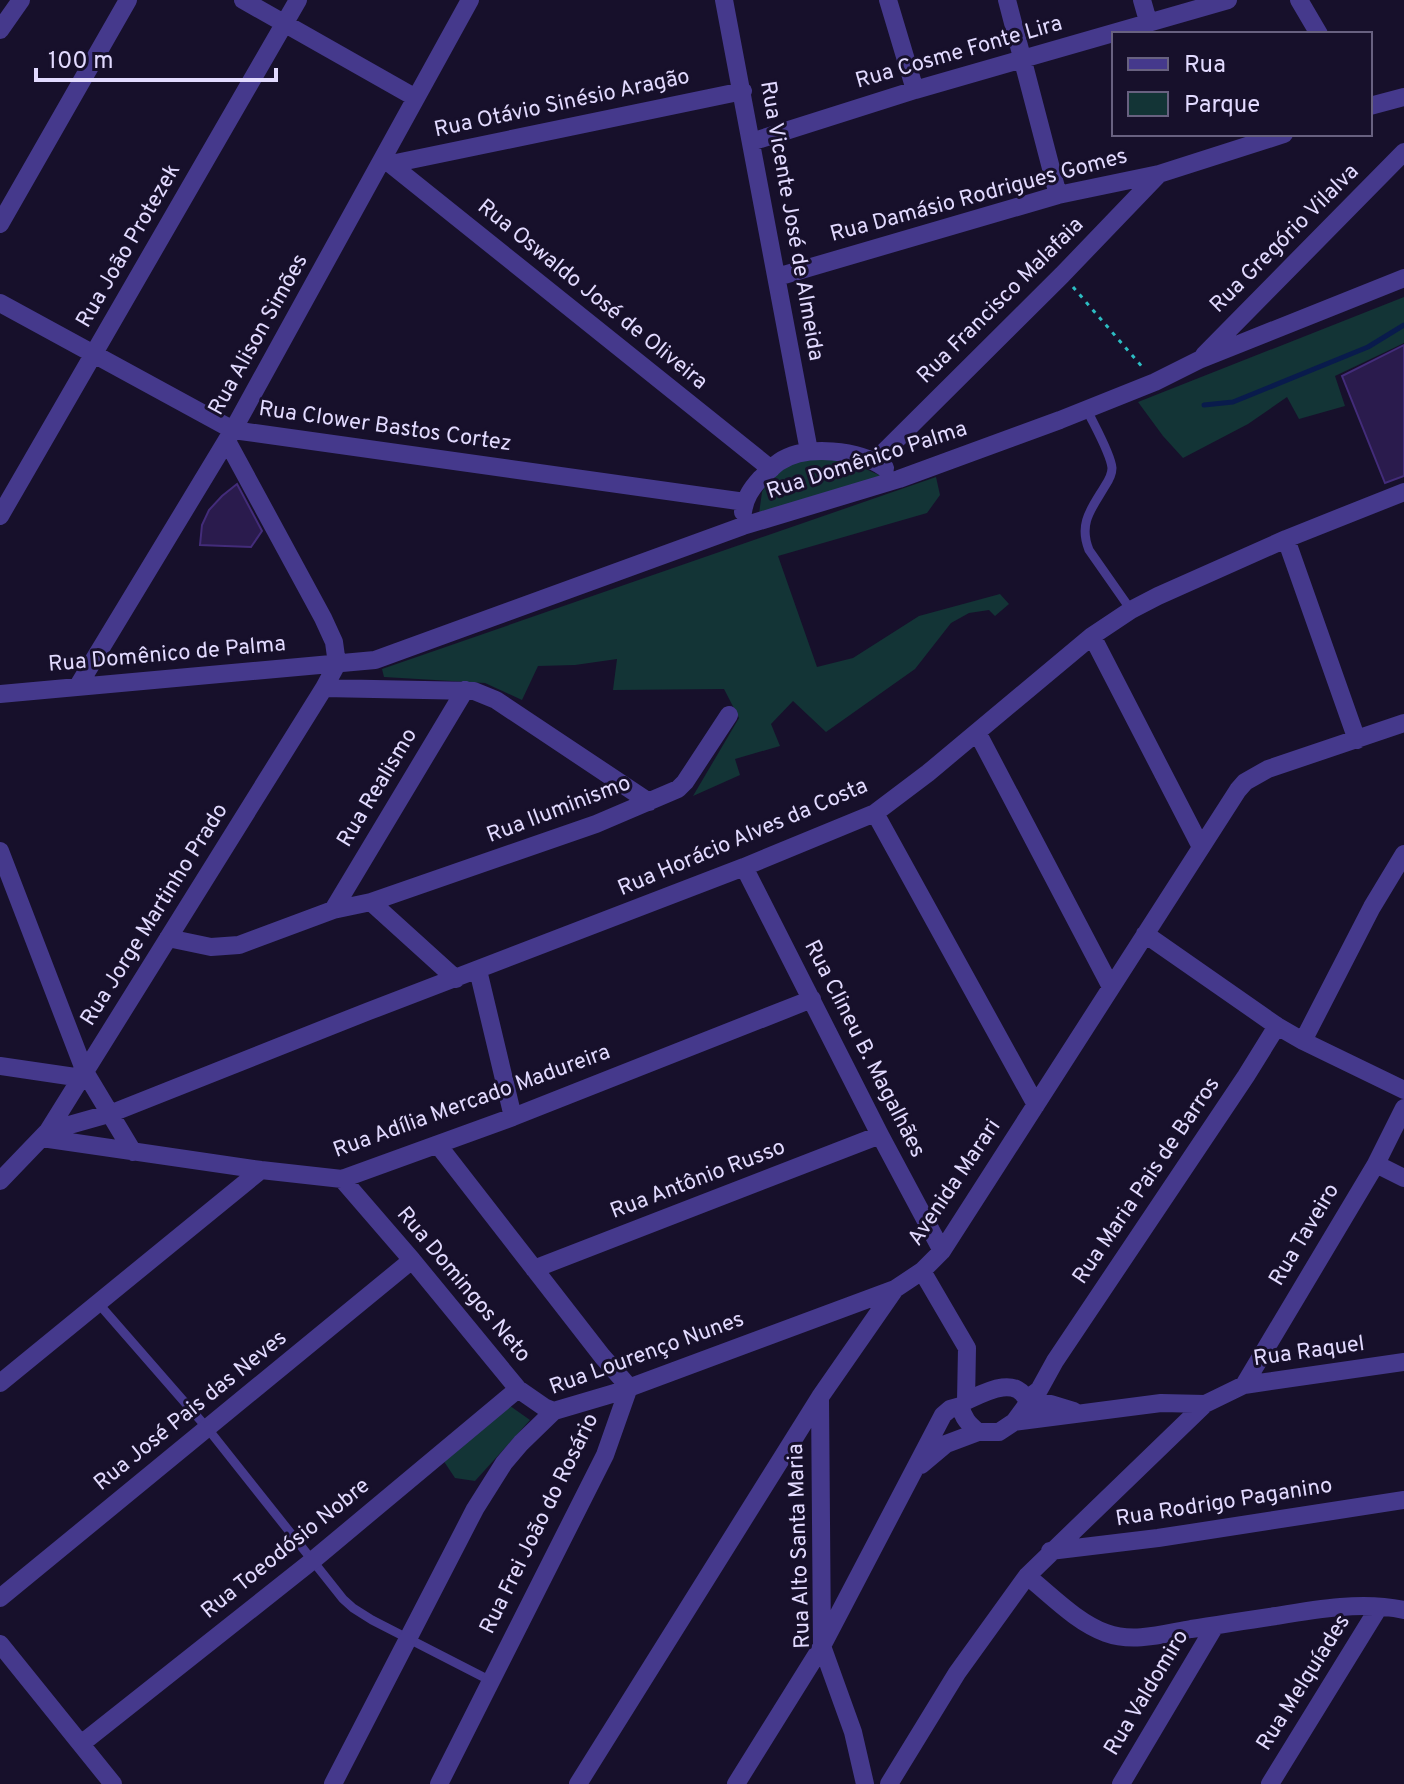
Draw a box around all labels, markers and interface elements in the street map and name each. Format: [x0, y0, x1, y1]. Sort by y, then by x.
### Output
street label: Rua Cosme Fonte Lira [853, 11, 1065, 95]
scale bar [36, 32, 276, 82]
legend [1112, 32, 1372, 136]
text: 100 m [48, 47, 114, 77]
text: Rua [1184, 51, 1226, 81]
street label: Rua Otávio Sinésio Aragão [432, 64, 692, 144]
street label: Rua Vicente José de Almeida [753, 79, 829, 363]
text: Parque [1184, 91, 1260, 121]
street label: Rua Damásio Rodrigues Gomes [827, 143, 1131, 249]
street label: Rua João Protezek [71, 159, 187, 333]
street label: Rua Gregório Vilalva [1205, 159, 1365, 319]
street label: Rua Oswaldo José de Oliveira [472, 194, 712, 396]
street label: Rua Francisco Malafaia [912, 212, 1090, 390]
street label: Rua Alison Simões [203, 250, 315, 420]
street label: Rua Clower Bastos Cortez [257, 396, 513, 458]
street label: Rua Domênico Palma [763, 416, 971, 506]
street label: Rua Domênico de Palma [47, 631, 287, 679]
street label: Rua Realismo [332, 724, 424, 852]
street label: Rua Iluminismo [483, 770, 635, 850]
street label: Rua Horácio Alves da Costa [614, 773, 872, 903]
street label: Rua Jorge Martinho Prado [75, 799, 235, 1031]
street label: Rua Clineu B. Magalhães [797, 936, 931, 1162]
street label: Rua Adília Mercado Madureira [330, 1039, 614, 1165]
street label: Rua Maria Pais de Barros [1068, 1072, 1226, 1290]
street label: Avenida Marari [903, 1115, 1007, 1251]
street label: Rua Antônio Russo [607, 1134, 789, 1226]
street label: Rua Taveiro [1264, 1179, 1346, 1291]
street label: Rua Domingos Neto [390, 1202, 536, 1368]
street label: Rua Lourenço Nunes [546, 1306, 748, 1402]
street label: Rua José Pais das Neves [89, 1325, 293, 1497]
street label: Rua Raquel [1252, 1331, 1366, 1373]
street label: Rua Frei João do Rosário [475, 1409, 605, 1639]
street label: Rua Alto Santa Maria [783, 1443, 817, 1649]
street label: Rua Toeodósio Nobre [196, 1473, 376, 1625]
street label: Rua Rodrigo Paganino [1114, 1473, 1334, 1533]
street label: Rua Melquíades [1251, 1610, 1357, 1756]
street label: Rua Valdomiro [1099, 1625, 1195, 1761]

